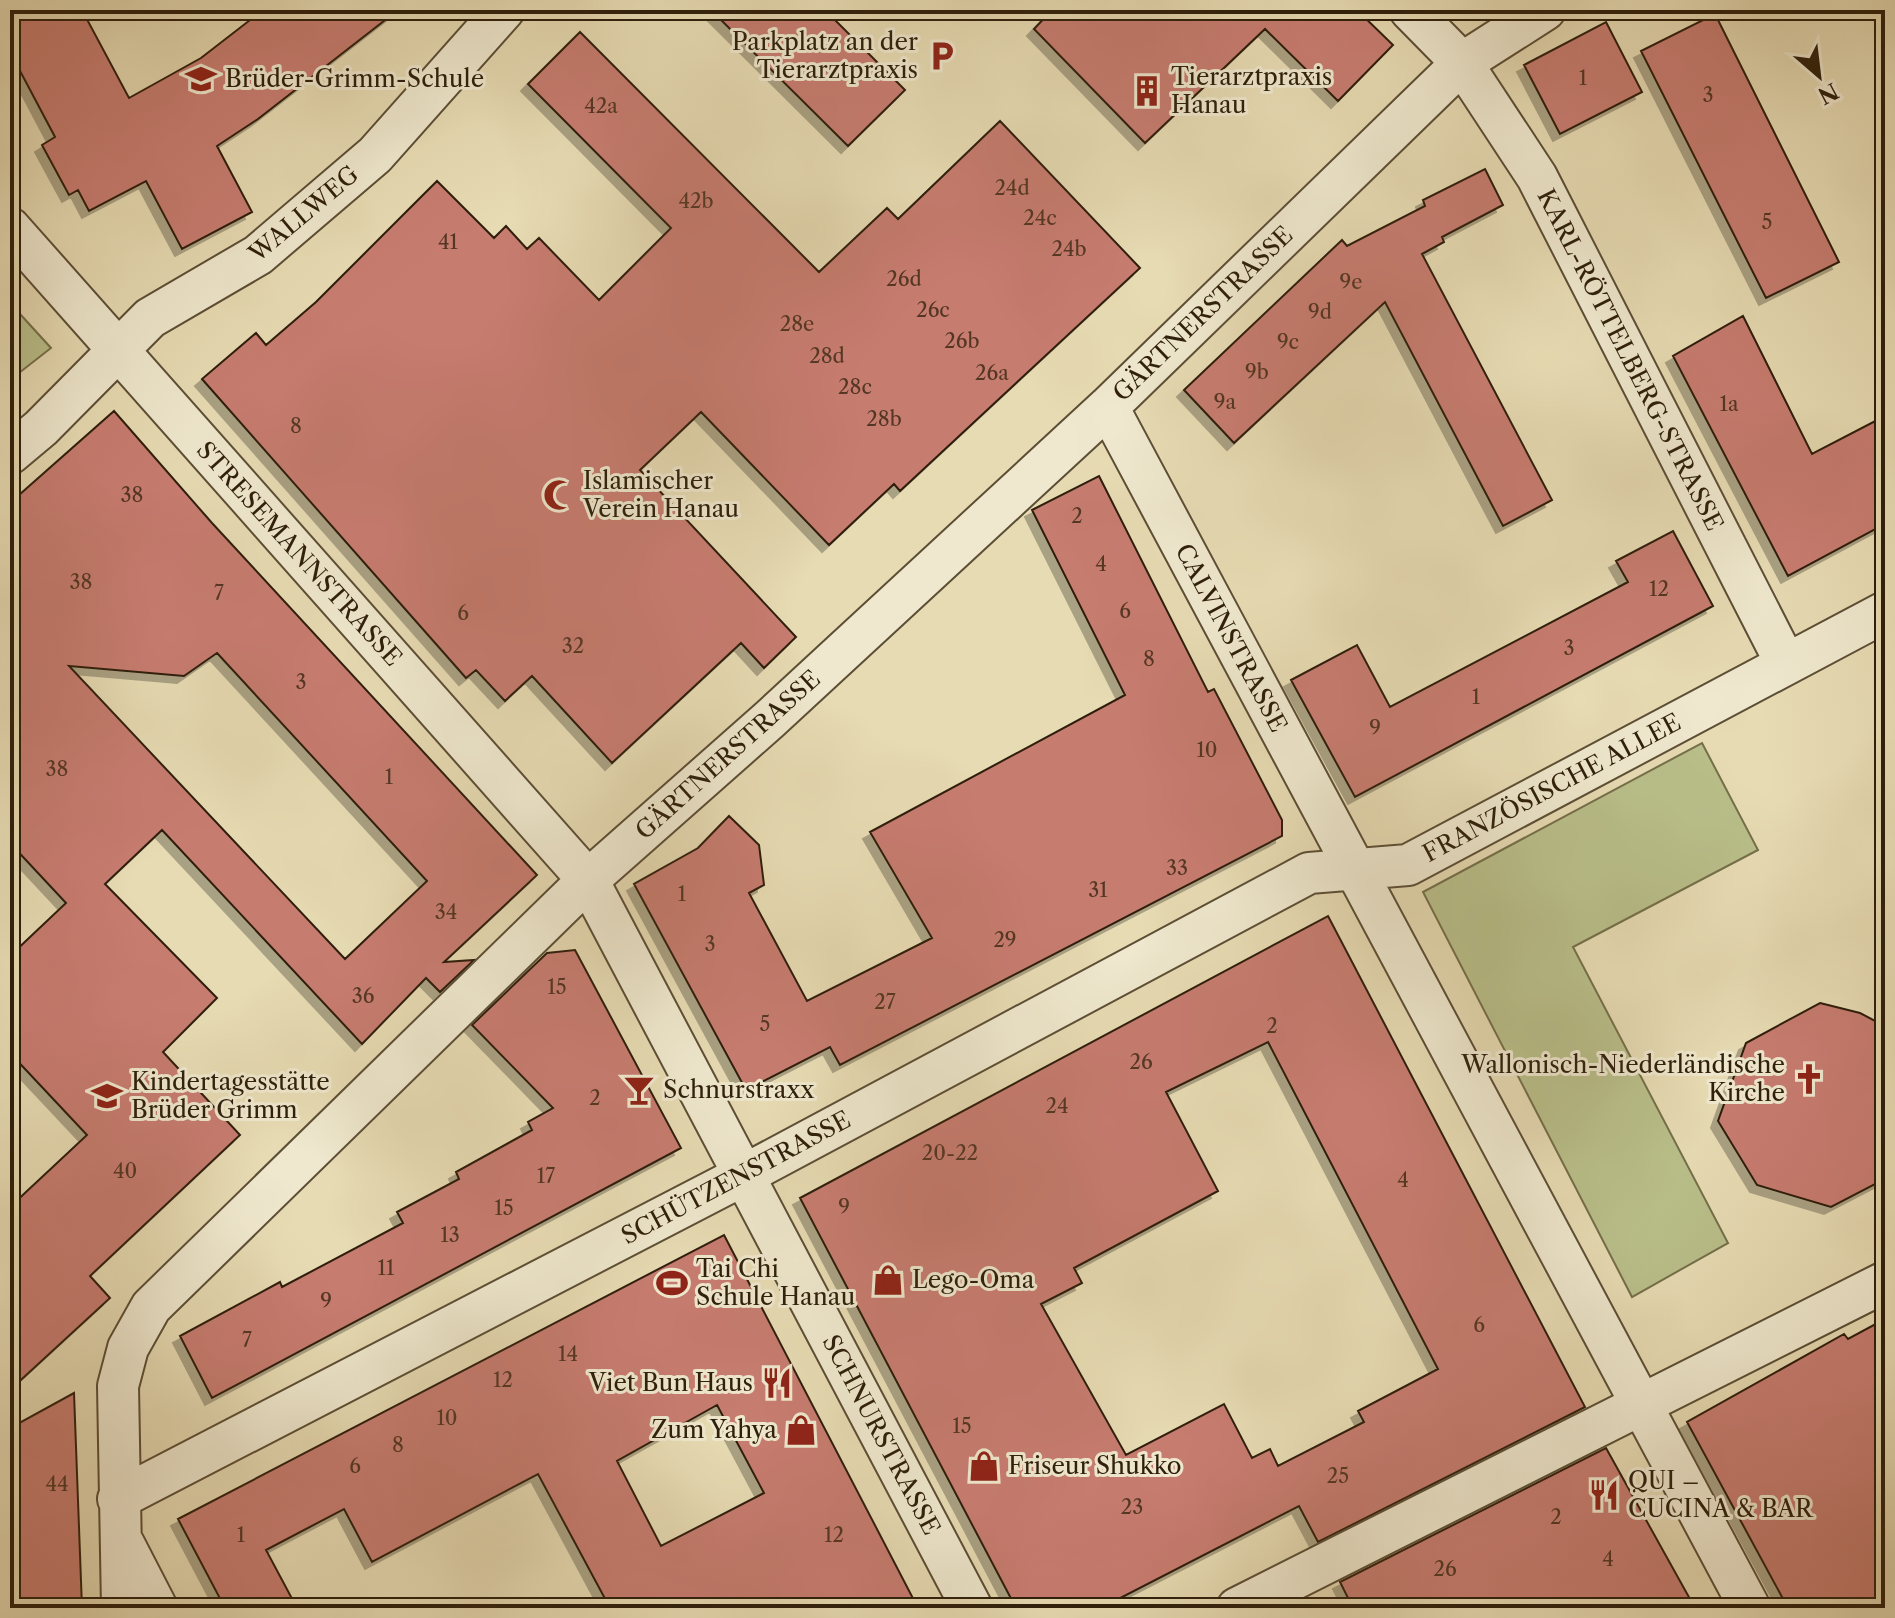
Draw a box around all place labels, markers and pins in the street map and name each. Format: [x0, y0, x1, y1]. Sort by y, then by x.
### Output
place label: Parkplatz an der Tierarztpraxis [732, 27, 918, 84]
parking icon: Parkplatz an der Tierarztpraxis [925, 39, 959, 73]
school or university icon: Brüder-Grimm-Schule [184, 62, 218, 96]
place label: Tierarztpraxis Hanau [1171, 62, 1332, 119]
place label: Brüder-Grimm-Schule [225, 64, 484, 93]
building icon: Tierarztpraxis Hanau [1130, 74, 1164, 108]
place label: Islamischer Verein Hanau [582, 466, 739, 523]
mosque icon: Islamischer Verein Hanau [542, 478, 576, 512]
place label: Wallonisch-Niederländische Kirche [1460, 1050, 1785, 1107]
church icon: Wallonisch-Niederländische Kirche [1792, 1062, 1826, 1096]
place label: Kindertagesstätte Brüder Grimm [131, 1067, 330, 1124]
bar icon: Schnurstraxx [622, 1073, 656, 1107]
place label: Schnurstraxx [663, 1075, 814, 1104]
school or university icon: Kindertagesstätte Brüder Grimm [90, 1079, 124, 1113]
place label: Tai Chi Schule Hanau [696, 1254, 855, 1311]
shop icon: Lego-Oma [871, 1263, 905, 1297]
place label: Lego-Oma [912, 1265, 1035, 1294]
sports icon: Tai Chi Schule Hanau [655, 1266, 689, 1300]
restaurant icon: Viet Bun Haus [760, 1366, 794, 1400]
place label: Viet Bun Haus [588, 1368, 753, 1397]
shop icon: Zum Yahya [784, 1413, 818, 1447]
place label: Zum Yahya [651, 1415, 777, 1444]
shop icon: Friseur Shukko [967, 1449, 1001, 1483]
place label: Friseur Shukko [1008, 1451, 1181, 1480]
place label: QUI – CUCINA & BAR [1628, 1466, 1814, 1523]
restaurant icon: QUI – CUCINA & BAR [1587, 1478, 1621, 1512]

